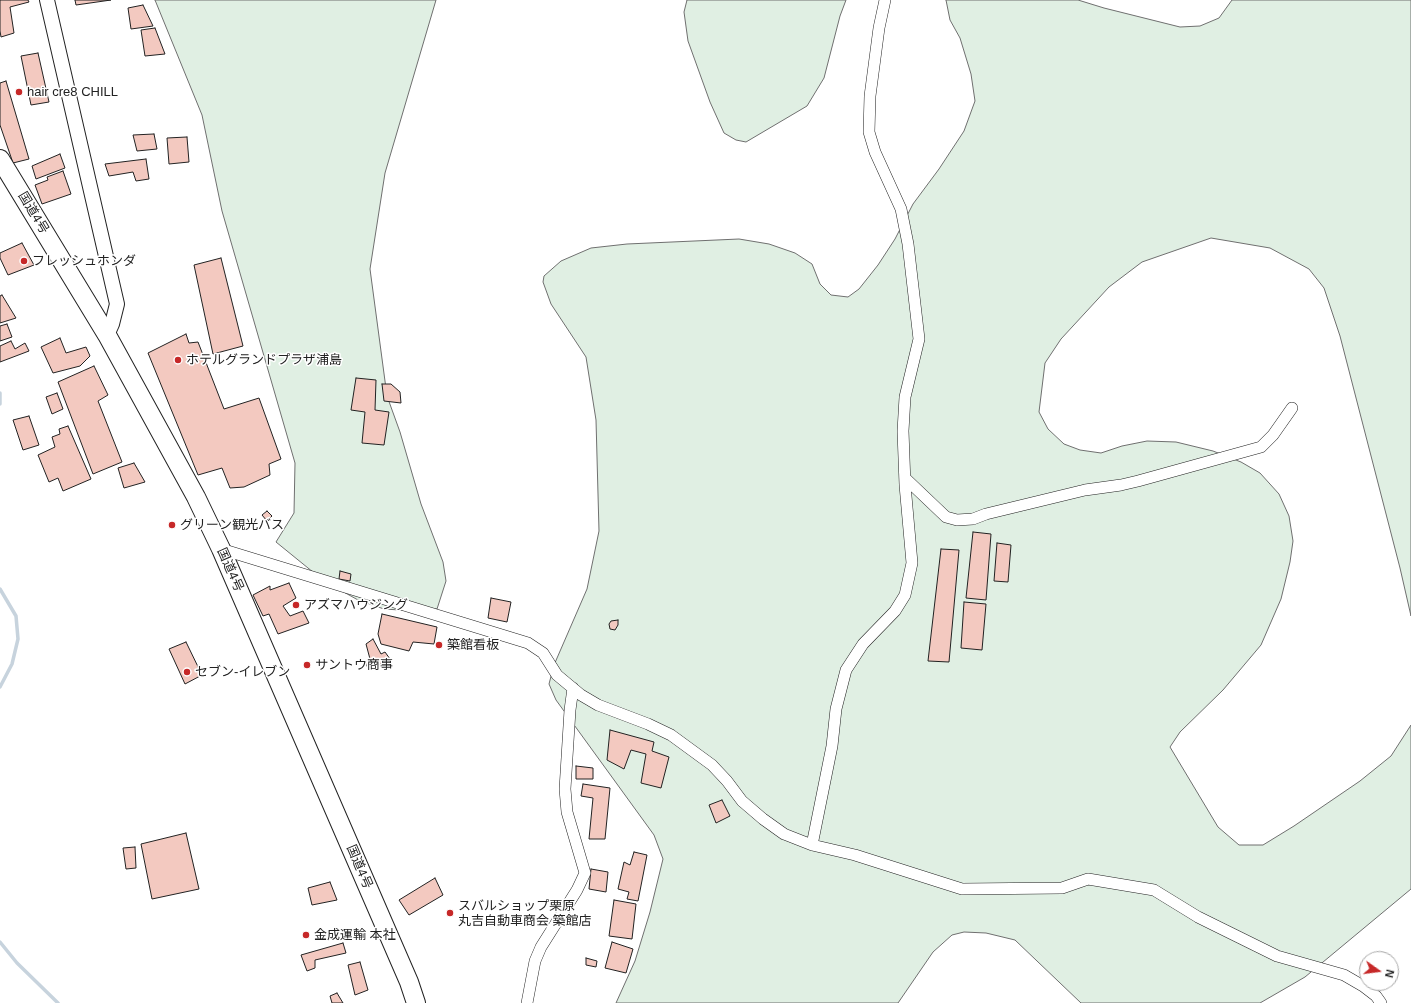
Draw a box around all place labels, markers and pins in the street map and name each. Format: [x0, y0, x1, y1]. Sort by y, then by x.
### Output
place label: hair cre8 CHILL [27, 84, 118, 100]
marker: hair cre8 CHILL [14, 87, 24, 97]
place label: フレッシュホンダ [32, 253, 136, 269]
marker: フレッシュホンダ [19, 256, 29, 266]
place label: ホテルグランドプラザ浦島 [186, 352, 342, 368]
marker: ホテルグランドプラザ浦島 [173, 355, 183, 365]
place label: グリーン観光バス [180, 517, 284, 533]
marker: グリーン観光バス [167, 520, 177, 530]
place label: アズマハウジング [304, 597, 408, 613]
marker: アズマハウジング [291, 600, 301, 610]
place label: 築館看板 [447, 637, 499, 653]
marker: 築館看板 [434, 640, 444, 650]
place label: サントウ商事 [315, 657, 393, 673]
marker: サントウ商事 [302, 660, 312, 670]
place label: セブン-イレブン [195, 664, 290, 680]
marker: セブン-イレブン [182, 667, 192, 677]
place label: スバルショップ栗原 丸吉自動車商会 築館店 [458, 898, 592, 929]
marker: スバルショップ栗原 丸吉自動車商会 築館店 [445, 908, 455, 918]
place label: 金成運輸 本社 [314, 927, 396, 943]
marker: 金成運輸 本社 [301, 930, 311, 940]

